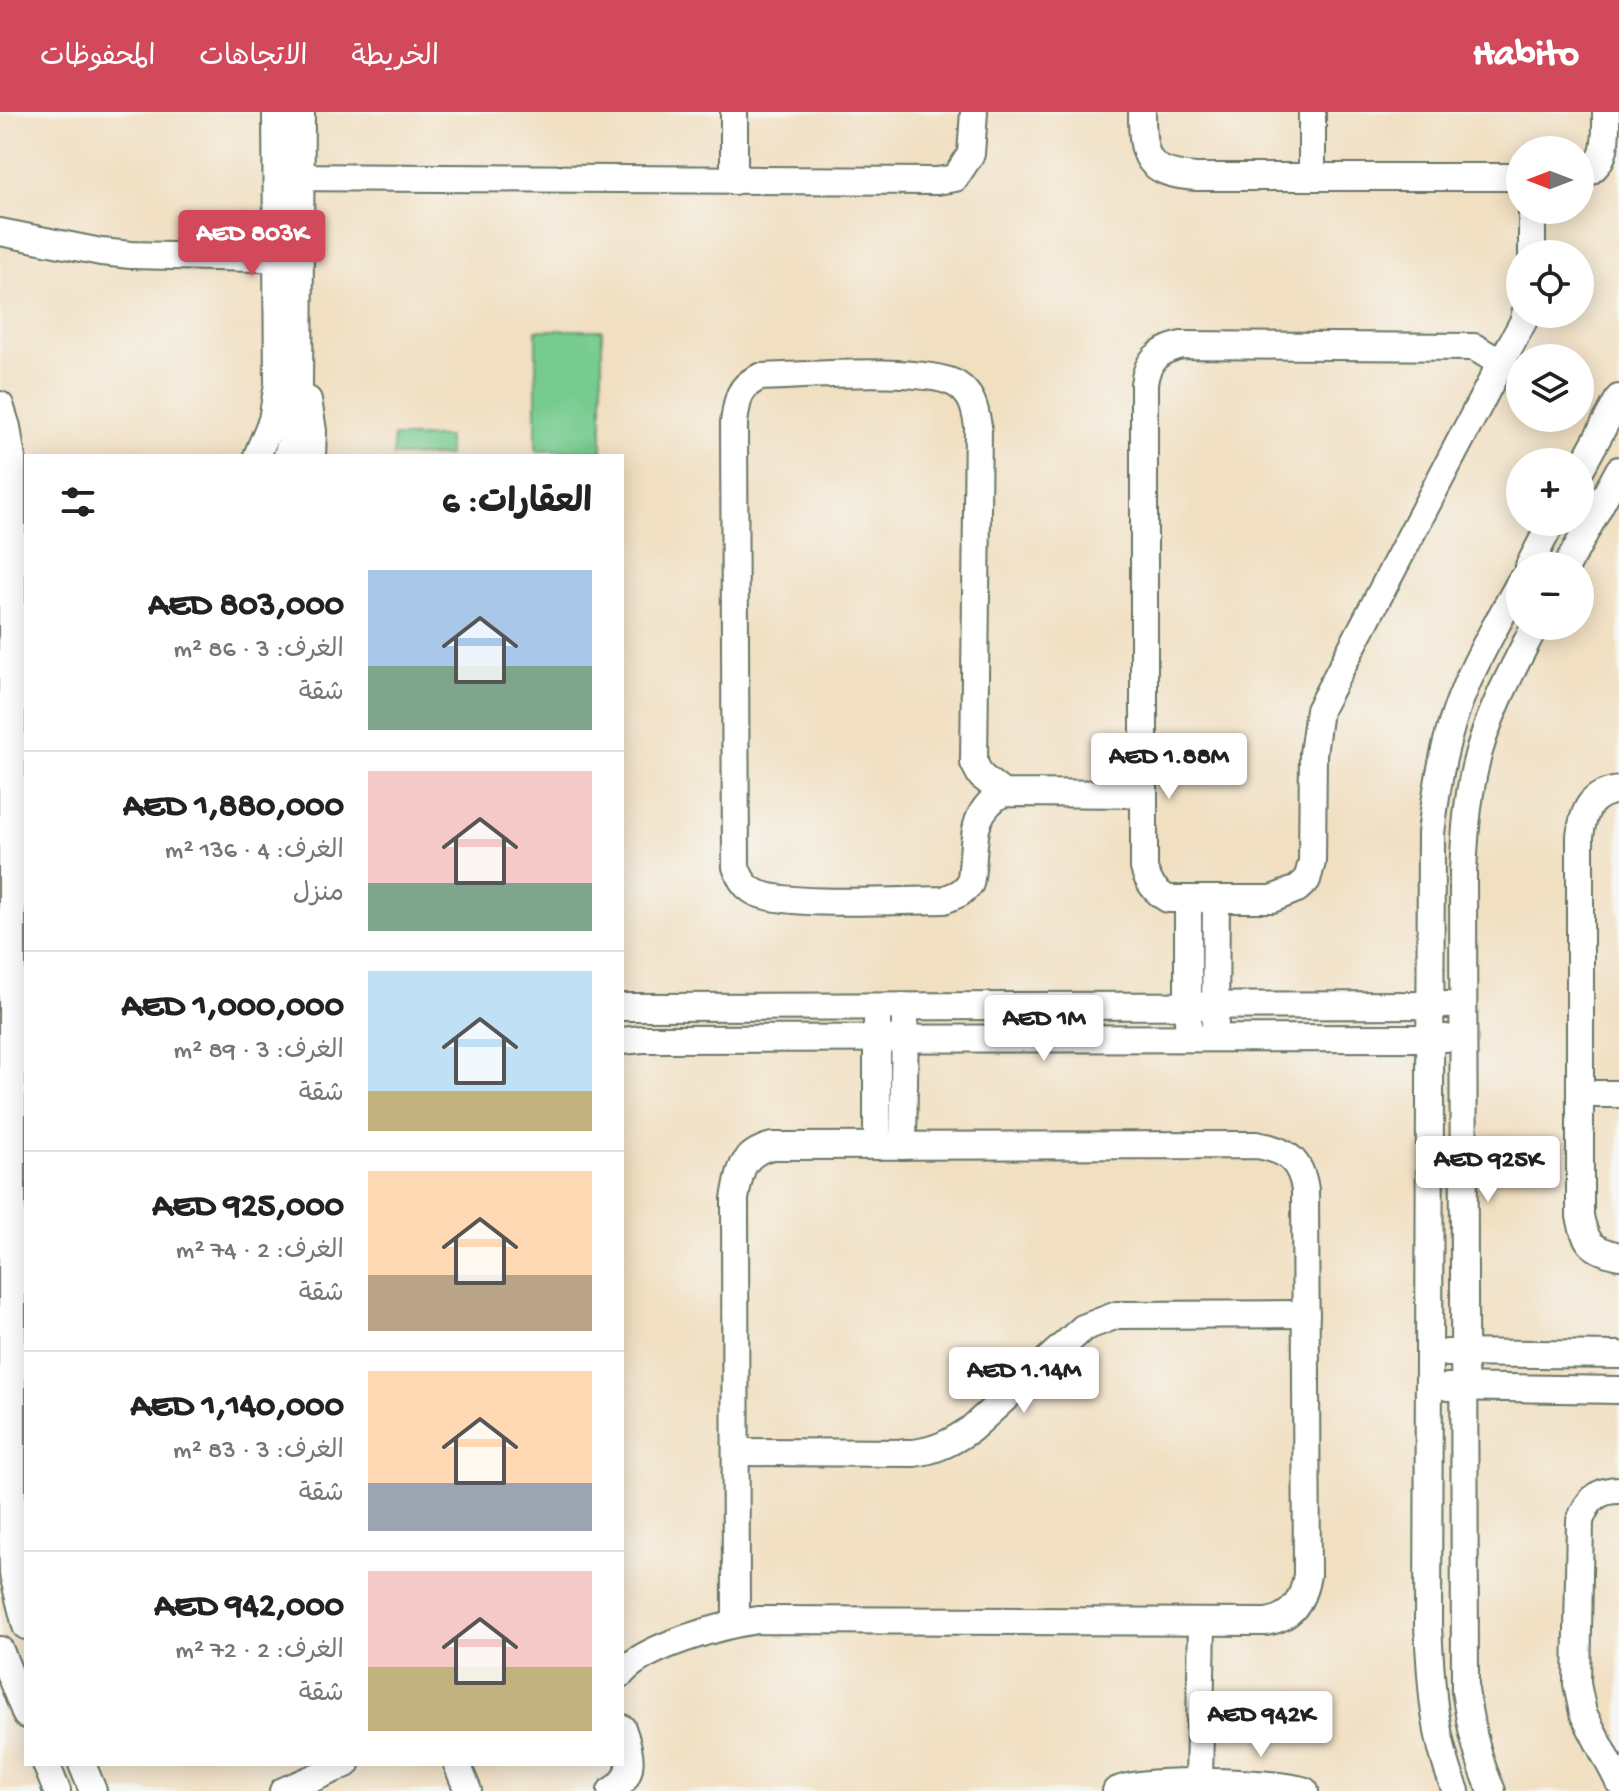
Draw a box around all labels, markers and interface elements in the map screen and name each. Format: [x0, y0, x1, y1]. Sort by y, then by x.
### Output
text: Habito [1473, 34, 1579, 78]
text: المحفوظات [40, 42, 155, 75]
text: الاتجاهات [199, 42, 307, 75]
text: الخريطة [351, 42, 439, 75]
north arrow [1506, 136, 1594, 224]
map controls [1506, 136, 1594, 640]
pin: AED 803K [169, 210, 335, 278]
text: AED 803K [196, 220, 308, 251]
button: locate [1506, 240, 1594, 328]
button: layers [1506, 344, 1594, 432]
button: + [1506, 448, 1594, 536]
icon: filters [56, 480, 100, 524]
text: العقارات: 6 [442, 485, 592, 525]
button: − [1506, 552, 1594, 640]
text: AED 803,000 [148, 587, 344, 627]
icon: home [432, 602, 528, 698]
text: الغرف: 3 · 86 m² [173, 636, 344, 667]
text: شقة [299, 679, 344, 710]
pin: AED 1.88M [1077, 733, 1261, 801]
text: AED 1.88M [1109, 743, 1229, 774]
text: AED 1,880,000 [123, 788, 344, 828]
icon: home [432, 803, 528, 899]
text: الغرف: 4 · 136 m² [165, 837, 344, 868]
text: منزل [293, 880, 344, 911]
text: AED 1,000,000 [122, 988, 344, 1028]
pin: AED 1M [979, 995, 1109, 1063]
icon: home [432, 1003, 528, 1099]
text: AED 1M [1002, 1005, 1086, 1036]
text: الغرف: 3 · 89 m² [174, 1037, 344, 1068]
text: شقة [299, 1080, 344, 1111]
pin: AED 925K [1405, 1136, 1571, 1204]
text: AED 925K [1434, 1146, 1542, 1177]
text: AED 925,000 [152, 1188, 344, 1228]
icon: home [432, 1203, 528, 1299]
text: الغرف: 2 · 74 m² [176, 1237, 344, 1268]
text: شقة [299, 1280, 344, 1311]
pin: AED 1.14M [932, 1347, 1116, 1415]
text: AED 1.14M [967, 1357, 1081, 1388]
text: AED 1,140,000 [130, 1388, 344, 1428]
icon: home [432, 1403, 528, 1499]
text: الغرف: 3 · 83 m² [173, 1437, 344, 1468]
text: شقة [299, 1480, 344, 1511]
text: AED 942,000 [154, 1588, 344, 1628]
icon: home [432, 1603, 528, 1699]
text: الغرف: 2 · 72 m² [175, 1637, 344, 1668]
text: شقة [299, 1680, 344, 1711]
pin: AED 942K [1178, 1691, 1344, 1759]
text: AED 942K [1207, 1701, 1315, 1732]

